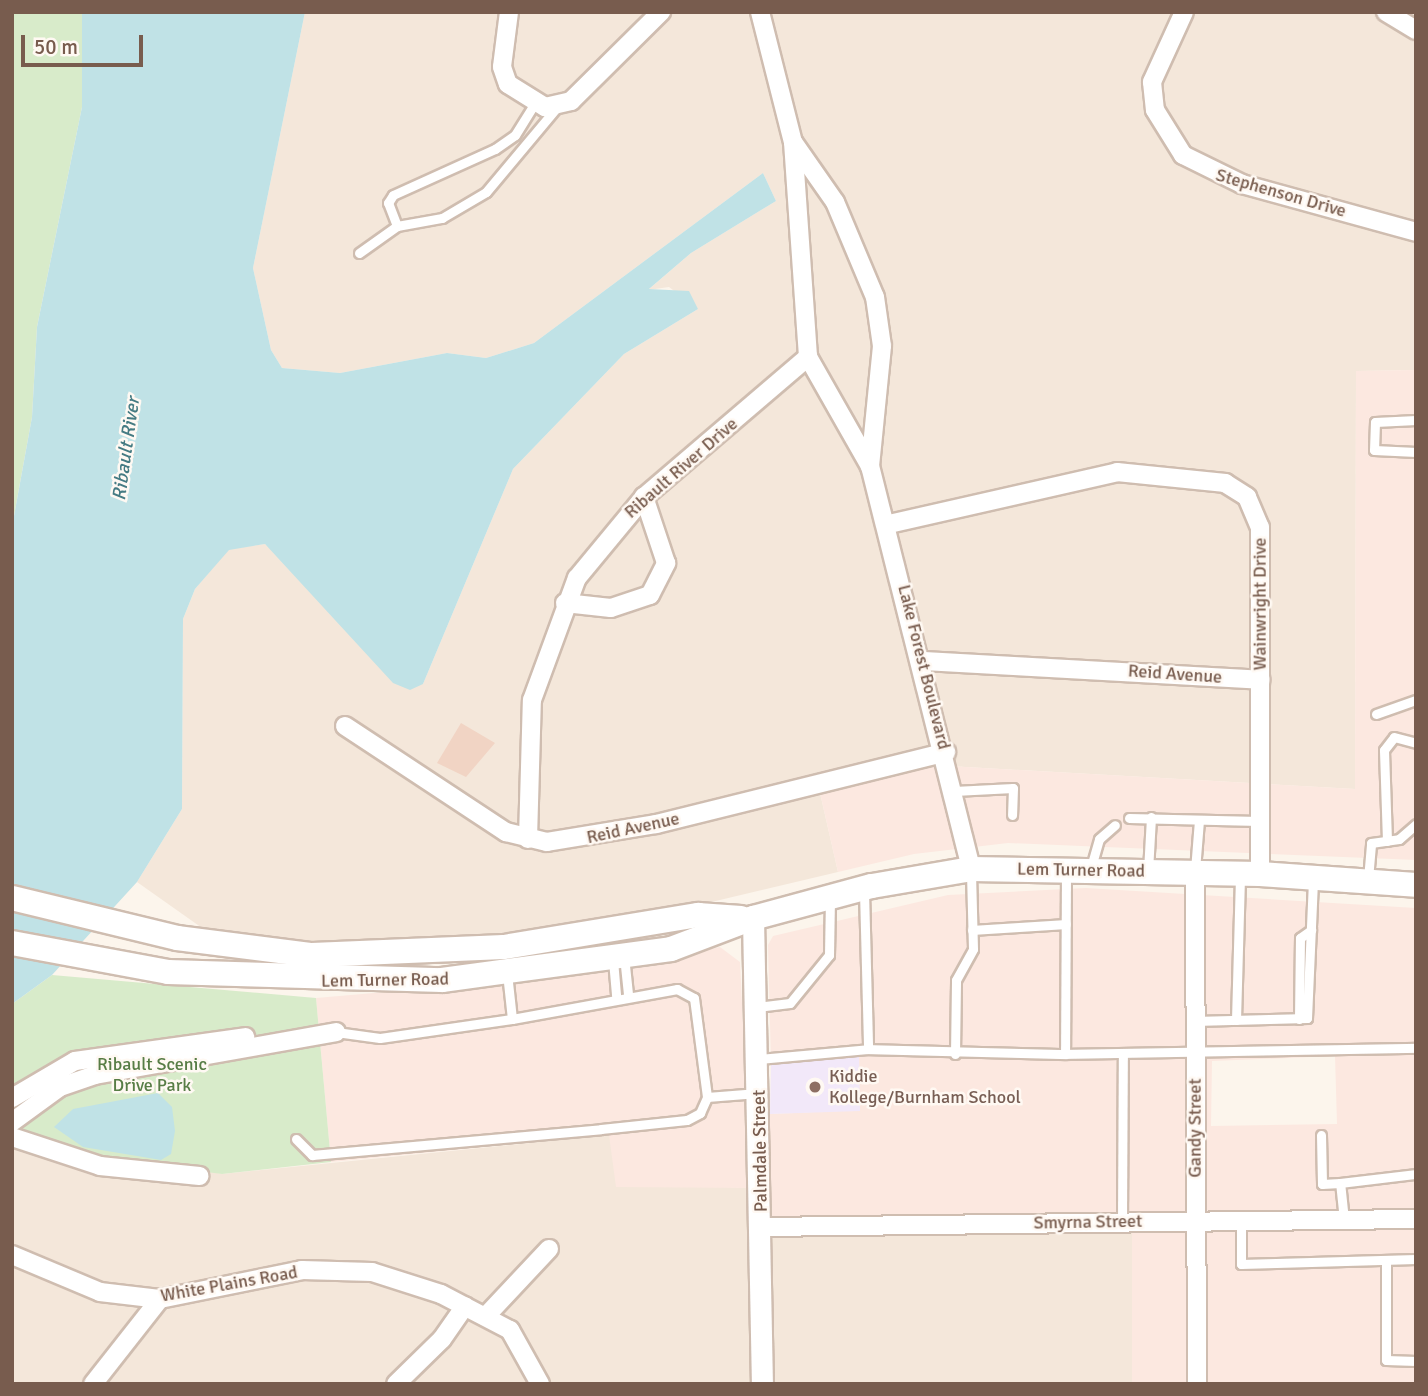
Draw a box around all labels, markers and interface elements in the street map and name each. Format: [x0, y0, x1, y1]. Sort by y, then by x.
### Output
scale bar [24, 21, 147, 65]
text: 50 m [34, 34, 78, 60]
street label: Stephenson Drive [1213, 164, 1349, 222]
water label: Ribault River [108, 396, 146, 502]
street label: Ribault River Drive [620, 413, 742, 523]
street label: Wainwright Drive [1249, 538, 1271, 670]
street label: Lake Forest Boulevard [893, 582, 955, 752]
street label: Reid Avenue [1127, 660, 1223, 688]
street label: Reid Avenue [585, 808, 681, 848]
street label: Lem Turner Road [1017, 858, 1145, 882]
street label: Lem Turner Road [321, 968, 449, 992]
park label: Ribault Scenic Drive Park [97, 1054, 207, 1096]
place label: Kiddie Kollege/Burnham School [829, 1066, 1021, 1108]
street label: Gandy Street [1184, 1078, 1206, 1178]
marker: Kiddie Kollege/Burnham School [807, 1079, 823, 1095]
street label: Palmdale Street [748, 1090, 772, 1212]
street label: Smyrna Street [1033, 1210, 1143, 1234]
street label: White Plains Road [159, 1261, 299, 1307]

